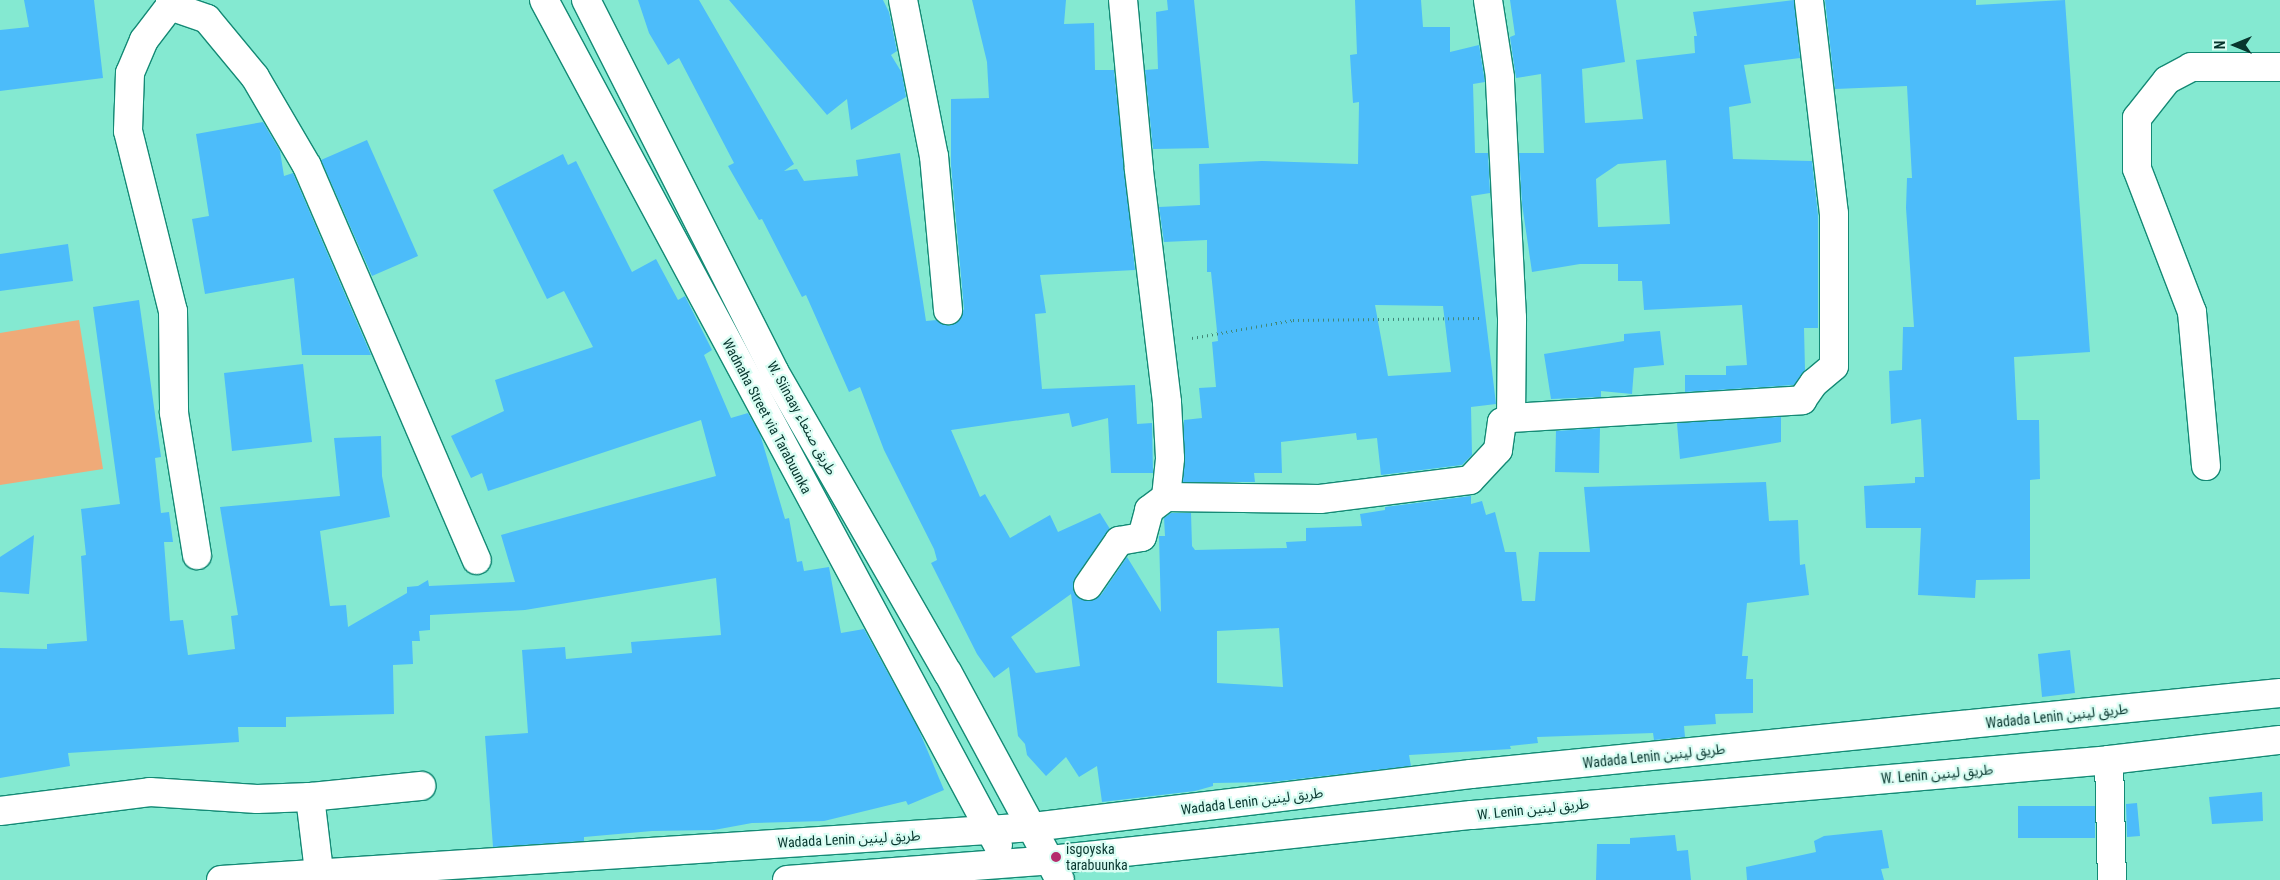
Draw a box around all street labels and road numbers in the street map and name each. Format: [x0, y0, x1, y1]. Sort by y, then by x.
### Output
street label: Wadnaha Street via Tarabuunka [719, 335, 815, 497]
street label: W. Siinaay طريق صنعاء [764, 358, 840, 478]
street label: Wadada Lenin طريق لينين [1985, 700, 2129, 732]
street label: Wadada Lenin طريق لينين [1582, 740, 1726, 772]
street label: W. Lenin طريق لينين [1880, 761, 1994, 787]
street label: Wadada Lenin طريق لينين [1180, 784, 1324, 818]
street label: W. Lenin طريق لينين [1476, 795, 1590, 823]
street label: Wadada Lenin طريق لينين [777, 827, 921, 851]

